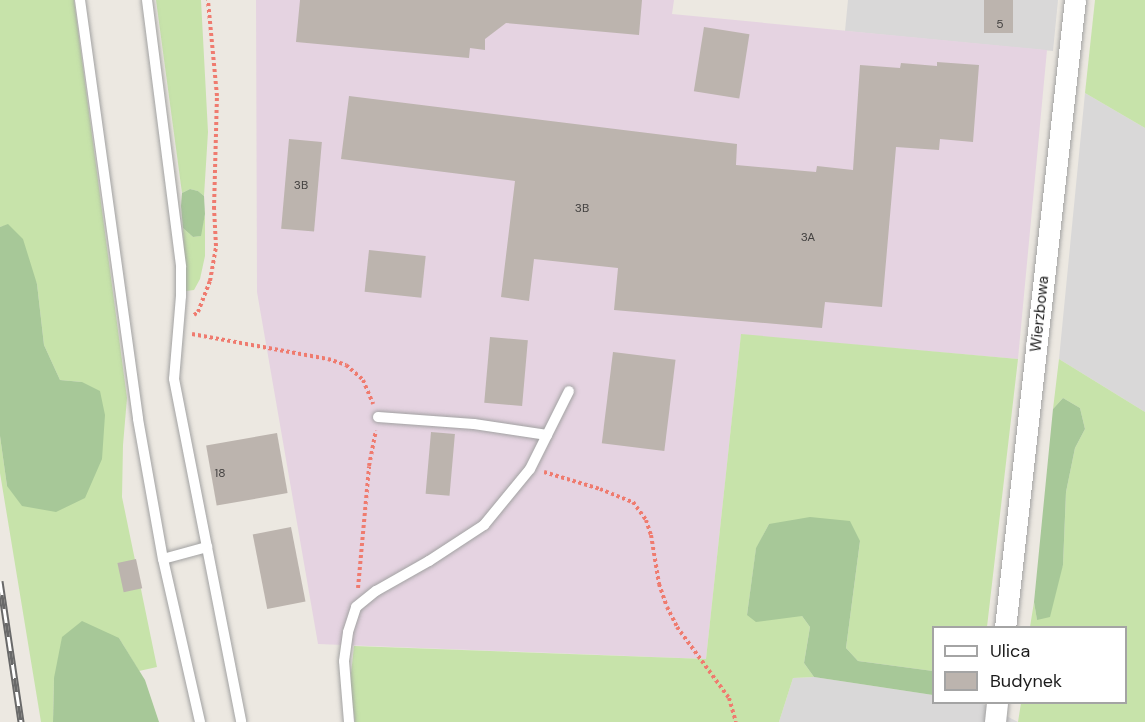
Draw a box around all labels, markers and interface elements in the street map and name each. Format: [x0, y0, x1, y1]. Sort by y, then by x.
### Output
house number: 5 [996, 18, 1004, 32]
house number: 3B [294, 179, 308, 193]
house number: 3B [575, 202, 589, 216]
house number: 3A [801, 231, 815, 245]
street label: Wierzbowa [1027, 275, 1053, 353]
house number: 18 [214, 467, 226, 481]
legend [932, 626, 1127, 704]
text: Ulica [990, 639, 1030, 663]
text: Budynek [990, 669, 1062, 693]

